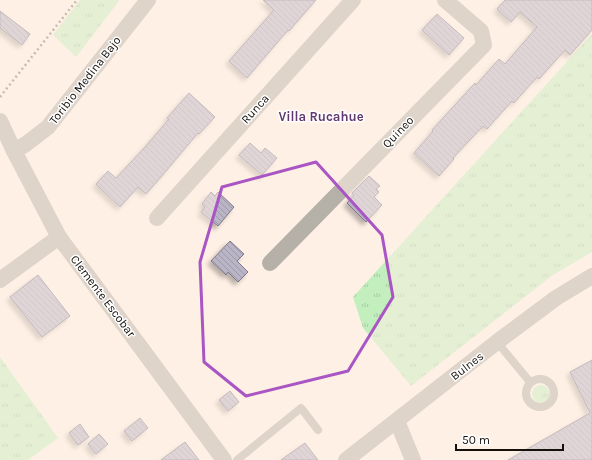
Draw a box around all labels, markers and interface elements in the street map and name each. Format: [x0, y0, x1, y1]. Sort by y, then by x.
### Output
street label: Toribio Medina Bajo [46, 33, 124, 127]
street label: Runca [238, 91, 272, 127]
district label: Villa Rucahue [278, 109, 364, 124]
street label: Quineo [380, 113, 416, 151]
street label: Clemente Escobar [68, 252, 139, 340]
street label: Bulnes [448, 349, 486, 383]
scale bar [456, 426, 563, 452]
text: 50 m [462, 433, 490, 447]

